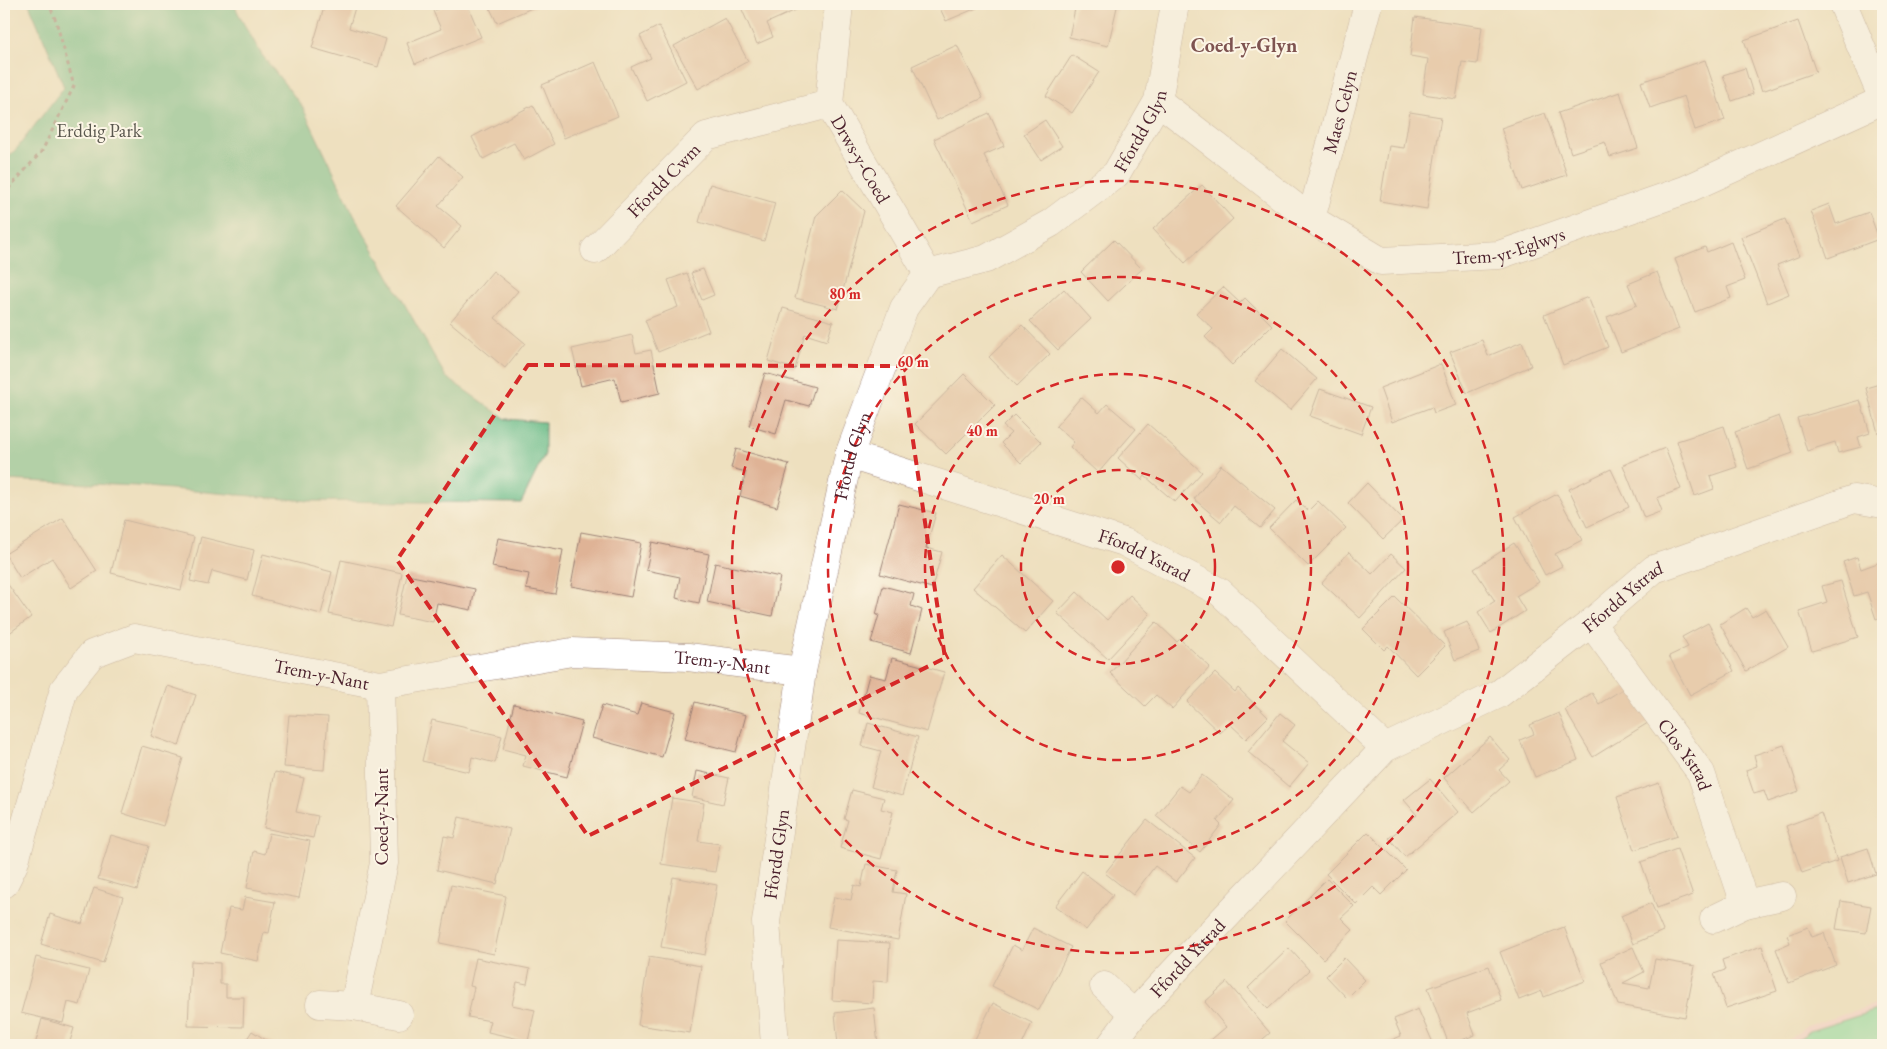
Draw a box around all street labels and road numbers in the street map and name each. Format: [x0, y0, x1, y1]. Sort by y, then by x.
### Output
street label: Maes Celyn [1317, 67, 1363, 156]
street label: Ffordd Glyn [1108, 88, 1173, 177]
street label: Drws-y-Coed [825, 110, 896, 208]
street label: Ffordd Cwm [621, 137, 706, 223]
street label: Trem-yr-Eglwys [1452, 221, 1568, 270]
street label: Ffordd Glyn [828, 408, 877, 502]
street label: Ffordd Ystrad [1095, 523, 1195, 588]
street label: Ffordd Ystrad [1577, 555, 1666, 638]
street label: Trem-y-Nant [674, 644, 772, 680]
street label: Trem-y-Nant [271, 653, 371, 696]
street label: Clos Ystrad [1652, 713, 1718, 794]
street label: Coed-y-Nant [369, 768, 394, 866]
street label: Ffordd Glyn [757, 807, 795, 901]
street label: Ffordd Ystrad [1144, 913, 1231, 1003]

